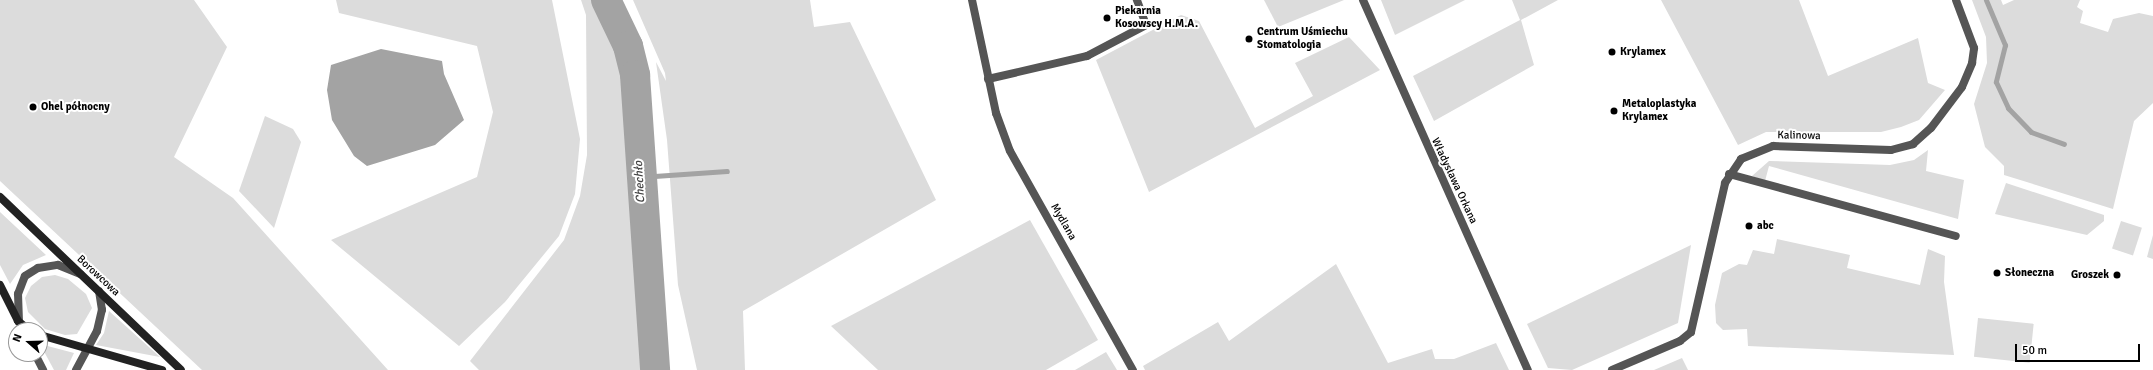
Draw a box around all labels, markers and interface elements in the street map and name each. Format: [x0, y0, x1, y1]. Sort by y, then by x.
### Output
place label: Piekarnia Kosowscy H.M.A. [1115, 5, 1198, 31]
marker: Piekarnia Kosowscy H.M.A. [1102, 13, 1112, 23]
place label: Centrum Uśmiechu Stomatologia [1257, 26, 1348, 52]
marker: Centrum Uśmiechu Stomatologia [1244, 34, 1254, 44]
place label: Krylamex [1620, 45, 1666, 59]
marker: Krylamex [1607, 47, 1617, 57]
place label: Metaloplastyka Krylamex [1622, 98, 1696, 124]
place label: Ohel północny [41, 100, 110, 114]
marker: Ohel północny [28, 102, 38, 112]
marker: Metaloplastyka Krylamex [1609, 106, 1619, 116]
street label: Kalinowa [1777, 129, 1821, 143]
street label: Władysława Orkana [1428, 136, 1480, 226]
water label: Chechło [632, 161, 648, 203]
street label: Mydlana [1047, 201, 1079, 243]
place label: abc [1757, 219, 1774, 233]
marker: abc [1744, 221, 1754, 231]
street label: Borowcowa [74, 253, 122, 299]
place label: Słoneczna [2005, 266, 2054, 280]
marker: Słoneczna [1992, 268, 2002, 278]
place label: Groszek [2071, 268, 2109, 282]
marker: Groszek [2112, 270, 2122, 280]
north arrow [8, 322, 48, 362]
text: N [10, 332, 25, 344]
scale bar [2017, 336, 2142, 362]
text: 50 m [2022, 343, 2047, 358]

